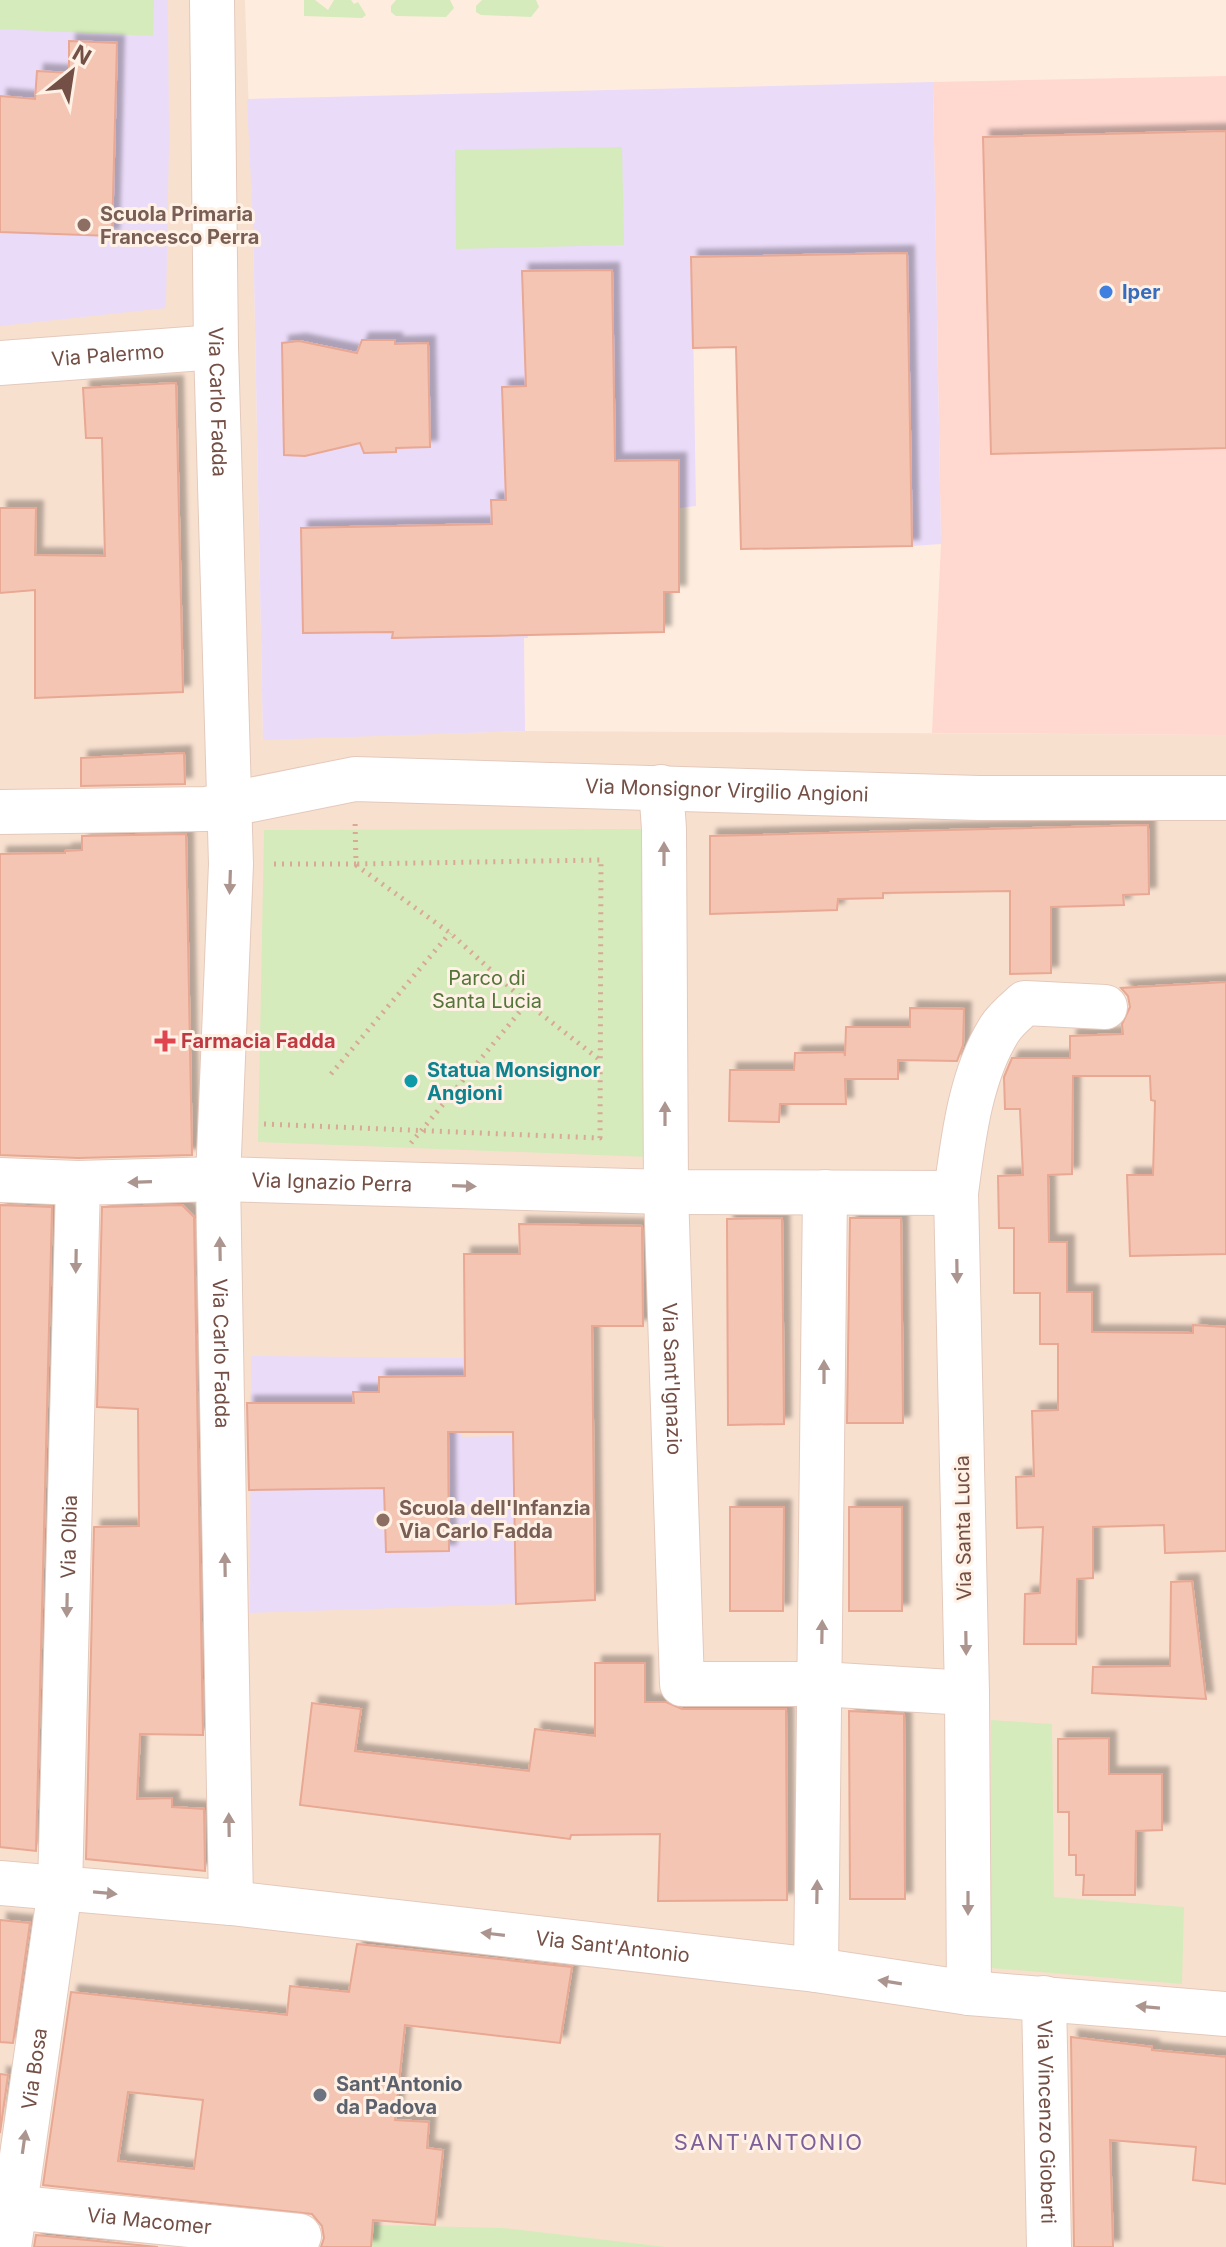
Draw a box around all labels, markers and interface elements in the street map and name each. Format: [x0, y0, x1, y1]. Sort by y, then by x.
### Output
north arrow [32, 32, 112, 112]
text: N [68, 39, 96, 70]
place label: Scuola Primaria Francesco Perra [100, 202, 259, 249]
marker: Scuola Primaria Francesco Perra [75, 216, 93, 234]
place label: Iper [1122, 280, 1160, 304]
marker: Iper [1097, 283, 1115, 301]
street label: Via Carlo Fadda [204, 327, 232, 477]
street label: Via Palermo [50, 339, 165, 371]
street label: Via Monsignor Virgilio Angioni [585, 774, 869, 807]
one-way arrow [658, 841, 670, 866]
one-way arrow [224, 870, 237, 895]
park label: Parco di Santa Lucia [432, 966, 542, 1013]
place label: Farmacia Fadda [181, 1029, 336, 1053]
marker: Farmacia Fadda [156, 1032, 174, 1050]
place label: Statua Monsignor Angioni [427, 1058, 601, 1105]
marker: Statua Monsignor Angioni [402, 1072, 420, 1090]
one-way arrow [659, 1101, 672, 1126]
street label: Via Ignazio Perra [251, 1168, 412, 1197]
one-way arrow [127, 1175, 152, 1188]
one-way arrow [452, 1180, 477, 1193]
one-way arrow [213, 1236, 226, 1262]
one-way arrow [69, 1249, 82, 1274]
one-way arrow [951, 1259, 963, 1284]
street label: Via Carlo Fadda [208, 1278, 234, 1429]
street label: Via Sant'Ignazio [658, 1302, 687, 1455]
one-way arrow [818, 1359, 830, 1384]
street label: Via Santa Lucia [950, 1455, 976, 1601]
street label: Via Olbia [56, 1494, 82, 1579]
place label: Scuola dell'Infanzia Via Carlo Fadda [399, 1496, 591, 1543]
marker: Scuola dell'Infanzia Via Carlo Fadda [374, 1511, 392, 1529]
one-way arrow [219, 1552, 231, 1577]
one-way arrow [61, 1593, 73, 1618]
one-way arrow [816, 1619, 828, 1644]
one-way arrow [959, 1631, 972, 1656]
one-way arrow [223, 1812, 236, 1837]
one-way arrow [811, 1879, 824, 1904]
one-way arrow [93, 1887, 118, 1900]
one-way arrow [962, 1891, 974, 1916]
street label: Via Sant'Antonio [534, 1926, 691, 1967]
one-way arrow [480, 1927, 505, 1940]
one-way arrow [877, 1975, 902, 1987]
one-way arrow [1135, 2000, 1160, 2013]
street label: Via Vincenzo Gioberti [1032, 2020, 1061, 2224]
street label: Via Bosa [17, 2026, 52, 2111]
place label: Sant'Antonio da Padova [336, 2072, 463, 2119]
marker: Sant'Antonio da Padova [311, 2086, 329, 2104]
one-way arrow [18, 2129, 31, 2154]
district label: SANT'ANTONIO [674, 2129, 864, 2155]
street label: Via Macomer [86, 2203, 213, 2239]

